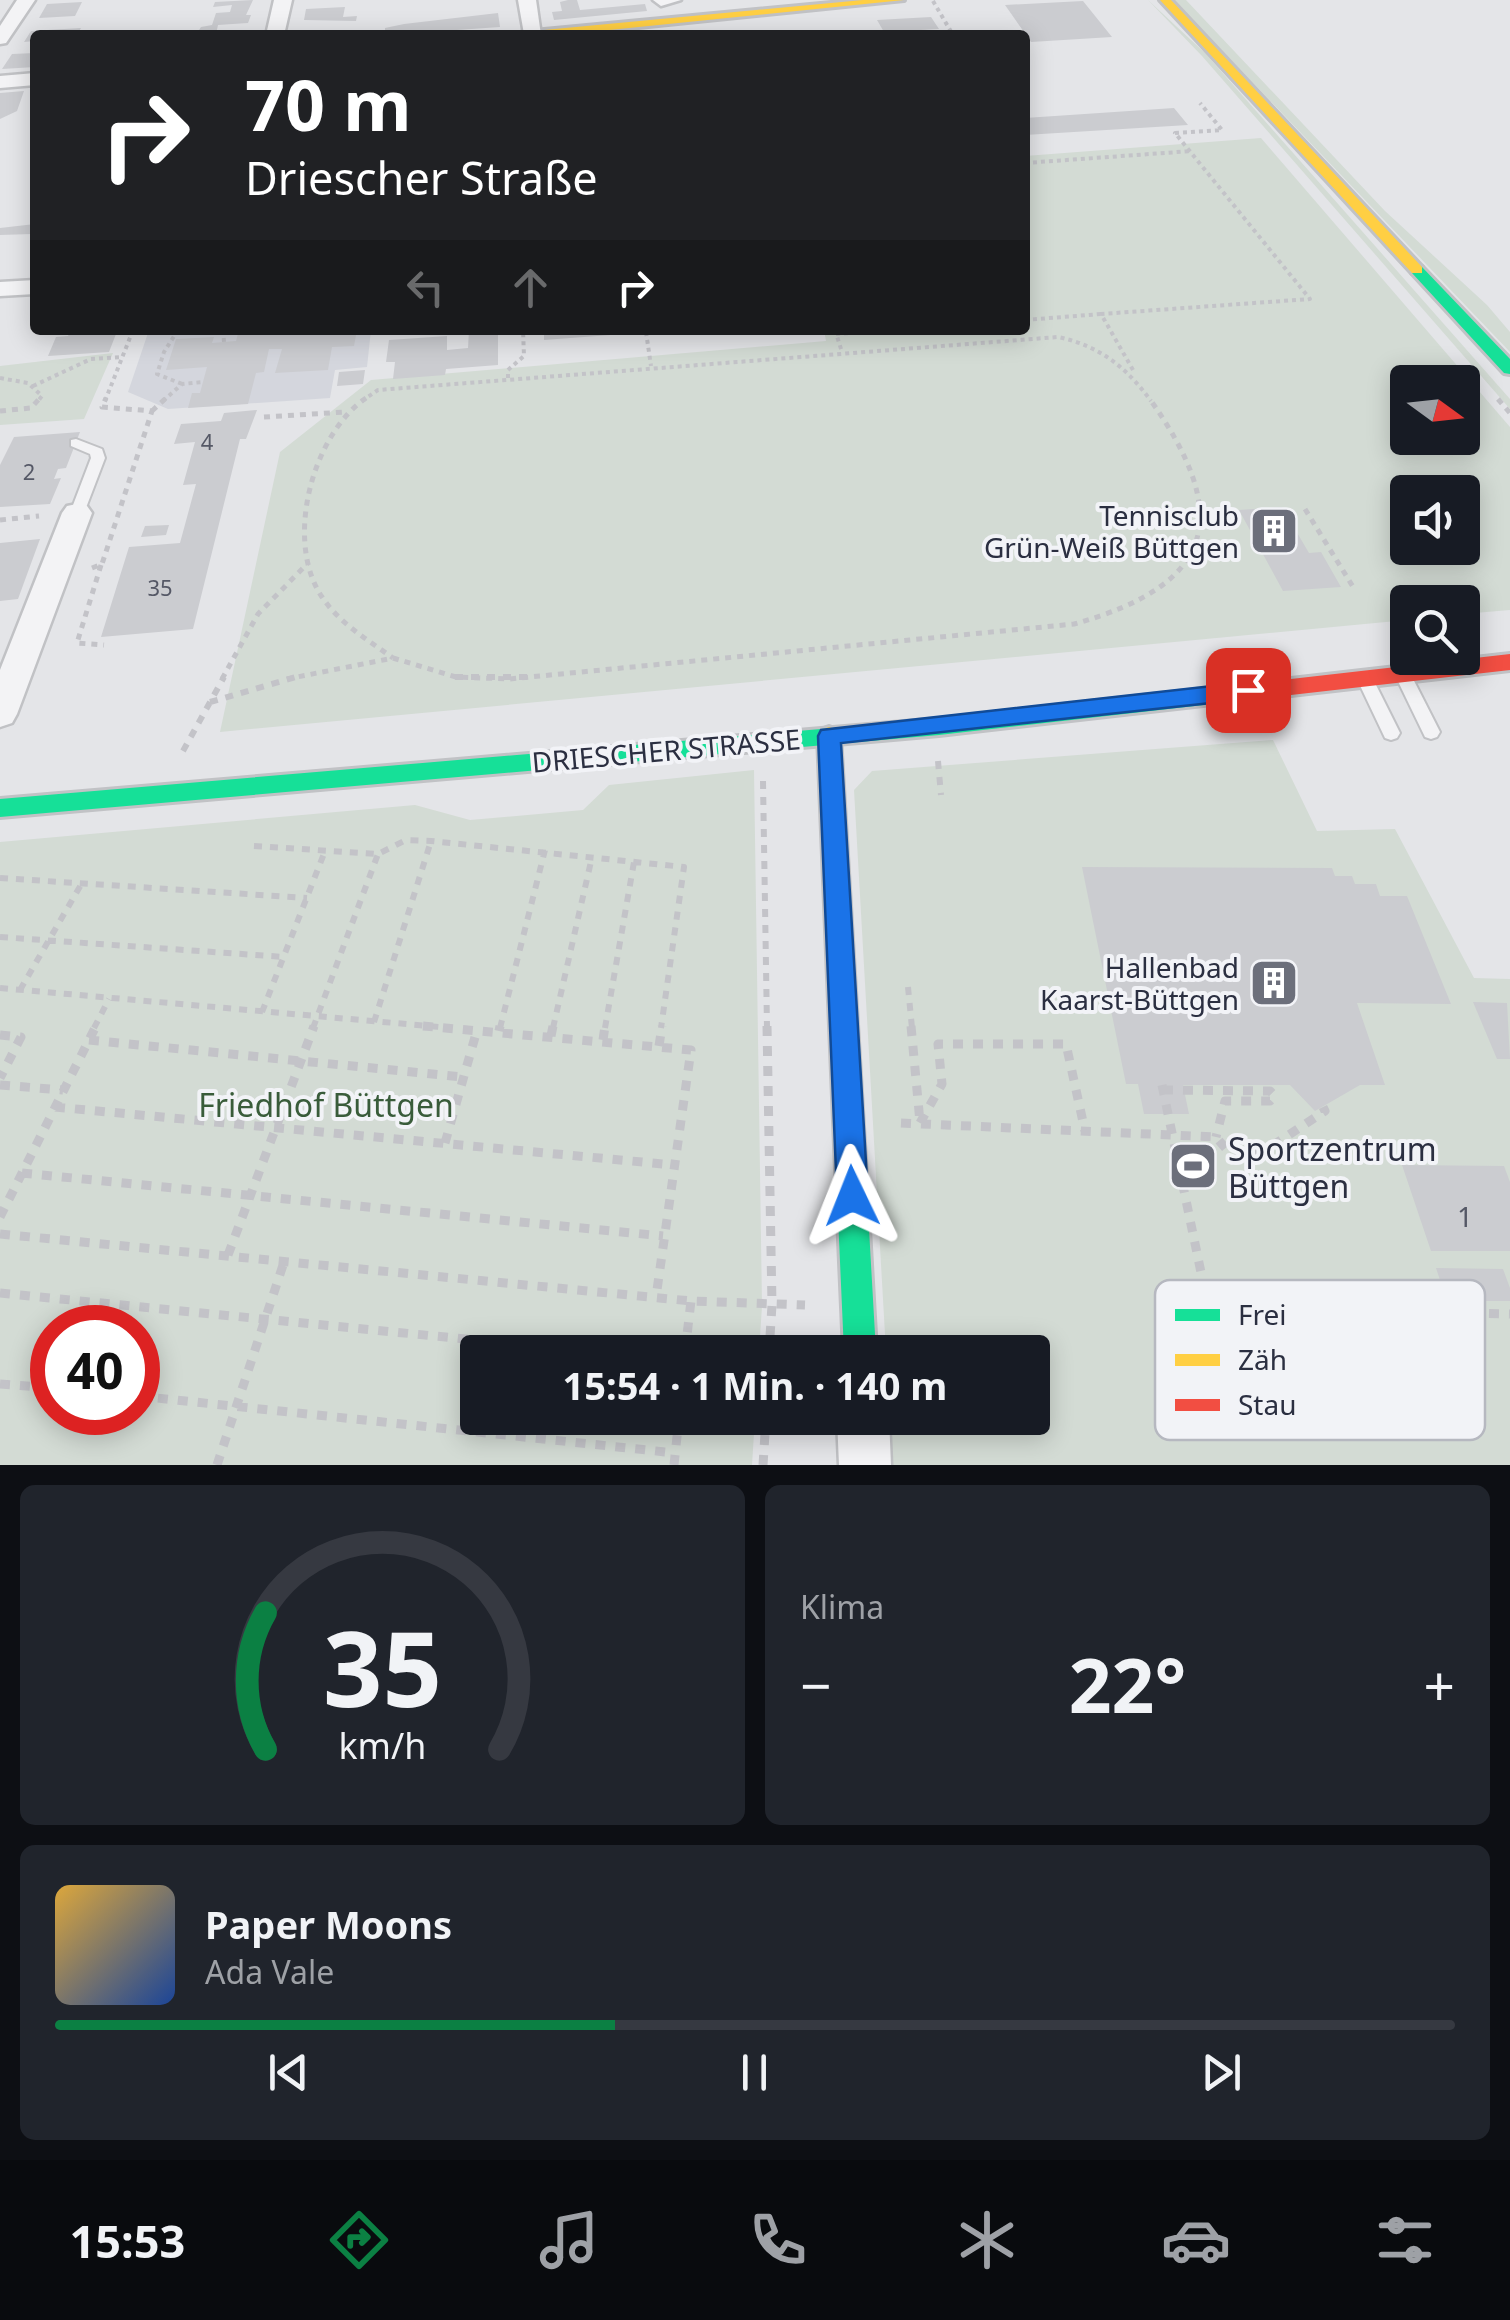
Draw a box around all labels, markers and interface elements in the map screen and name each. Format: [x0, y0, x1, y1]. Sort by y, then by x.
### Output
text: 70 m [245, 56, 412, 152]
icon: right [80, 70, 210, 200]
text: Driescher Straße [245, 147, 598, 208]
icon: left [398, 260, 453, 315]
icon: ahead [503, 260, 558, 315]
icon: right [608, 260, 663, 315]
north arrow [1390, 365, 1480, 455]
map controls [1390, 365, 1480, 675]
house number: 4 [201, 426, 214, 456]
house number: 2 [23, 456, 35, 486]
button: sound [1390, 475, 1480, 565]
place label: Tennisclub Grün-Weiß Büttgen [984, 496, 1239, 566]
building icon: Tennisclub Grün-Weiß Büttgen [1248, 505, 1300, 557]
house number: 35 [147, 572, 173, 602]
button: search [1390, 585, 1480, 675]
pin [1206, 648, 1291, 733]
icon: arrive [1221, 663, 1276, 718]
street label: DRIESCHER STRASSE [530, 719, 802, 781]
place label: Hallenbad Kaarst-Büttgen [1040, 948, 1239, 1018]
building icon: Hallenbad Kaarst-Büttgen [1248, 957, 1300, 1009]
park label: Friedhof Büttgen [198, 1083, 454, 1126]
place label: Sportzentrum Büttgen [1228, 1127, 1437, 1207]
sports icon: Sportzentrum Büttgen [1167, 1140, 1219, 1192]
position arrow [800, 1144, 904, 1248]
house number: 1 [1457, 1197, 1473, 1235]
legend [1155, 1280, 1485, 1440]
text: Frei [1238, 1295, 1287, 1333]
speed limit sign: 40 [30, 1305, 160, 1435]
text: Zäh [1238, 1340, 1287, 1378]
text: 15:54 · 1 Min. · 140 m [563, 1359, 947, 1411]
text: Stau [1238, 1385, 1297, 1423]
text: Klima [800, 1585, 884, 1628]
text: 35 [323, 1596, 442, 1737]
text: 22° [1069, 1633, 1186, 1735]
text: − [800, 1647, 831, 1722]
text: + [1424, 1647, 1455, 1722]
text: km/h [339, 1721, 426, 1769]
text: Paper Moons [205, 1898, 452, 1950]
text: Ada Vale [205, 1950, 334, 1993]
icon: previous [261, 2045, 316, 2100]
icon: pause [727, 2045, 782, 2100]
icon: next [1194, 2045, 1249, 2100]
icon: directions [324, 2205, 394, 2275]
icon: music [534, 2205, 604, 2275]
icon: phone [743, 2205, 813, 2275]
icon: climate [952, 2205, 1022, 2275]
icon: car [1161, 2205, 1231, 2275]
icon: filters [1370, 2205, 1440, 2275]
text: 15:53 [70, 2210, 185, 2271]

